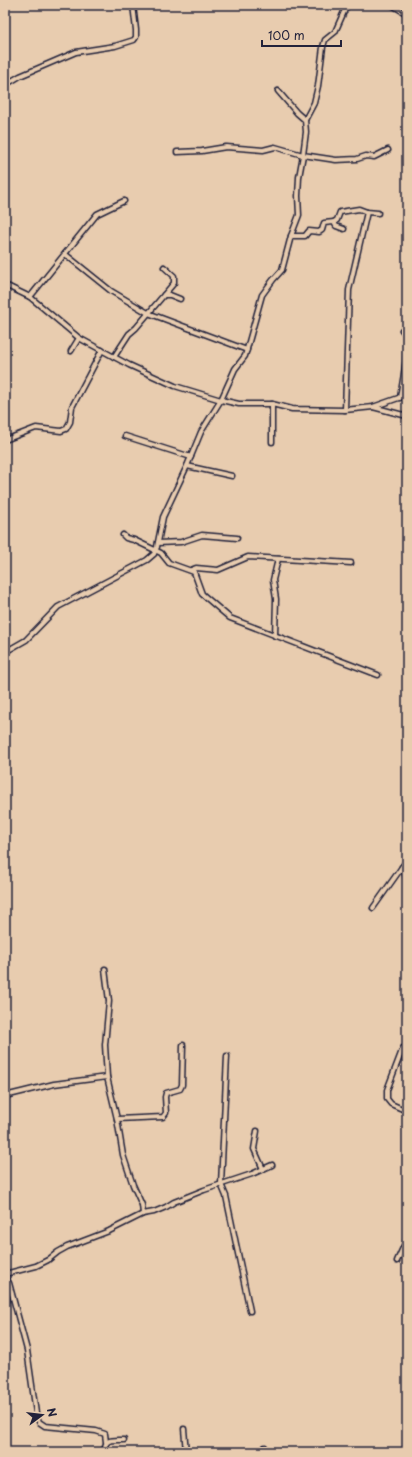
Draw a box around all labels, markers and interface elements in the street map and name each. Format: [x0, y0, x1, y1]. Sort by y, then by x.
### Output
scale bar [262, 22, 341, 48]
text: 100 m [268, 26, 305, 44]
north arrow [22, 1395, 62, 1435]
text: N [43, 1406, 62, 1419]

